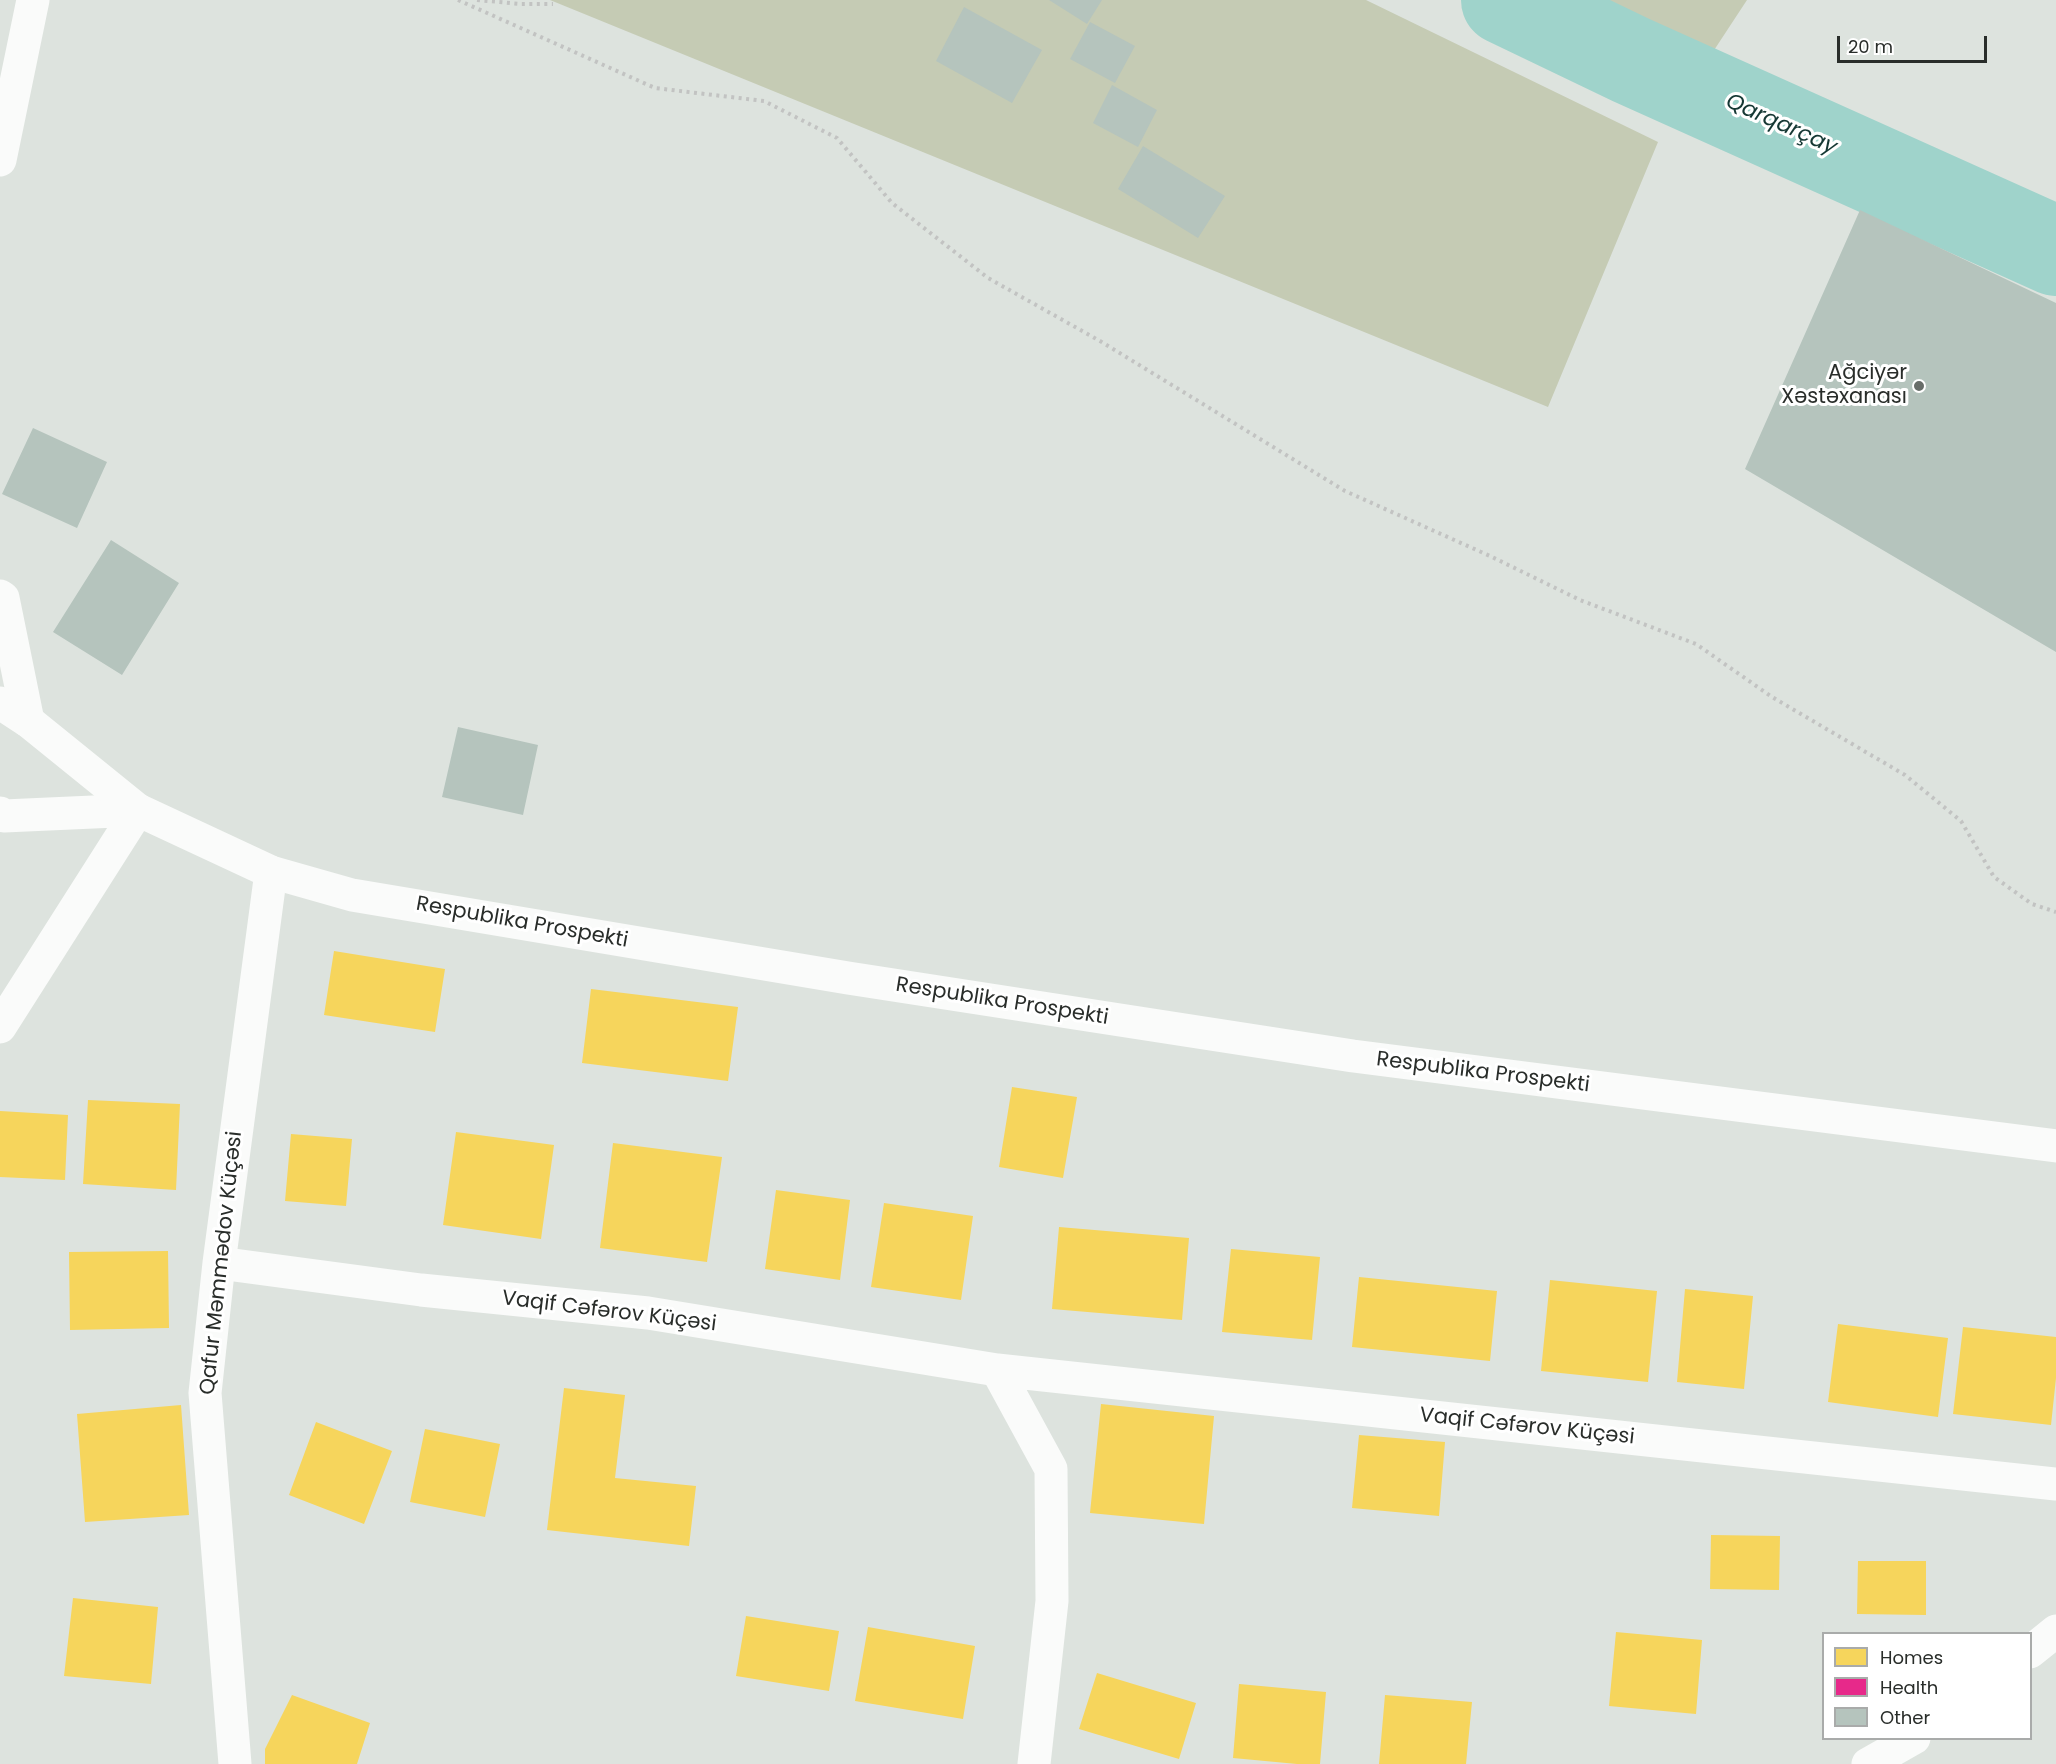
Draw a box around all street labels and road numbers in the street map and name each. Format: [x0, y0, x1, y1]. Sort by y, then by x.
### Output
street label: Respublika Prospekti [414, 892, 630, 954]
street label: Respublika Prospekti [894, 973, 1110, 1031]
street label: Respublika Prospekti [1375, 1047, 1591, 1099]
street label: Qafur Məmmədov Küçəsi [196, 1130, 248, 1396]
street label: Vaqif Cəfərov Küçəsi [500, 1286, 718, 1338]
street label: Vaqif Cəfərov Küçəsi [1418, 1403, 1636, 1451]

